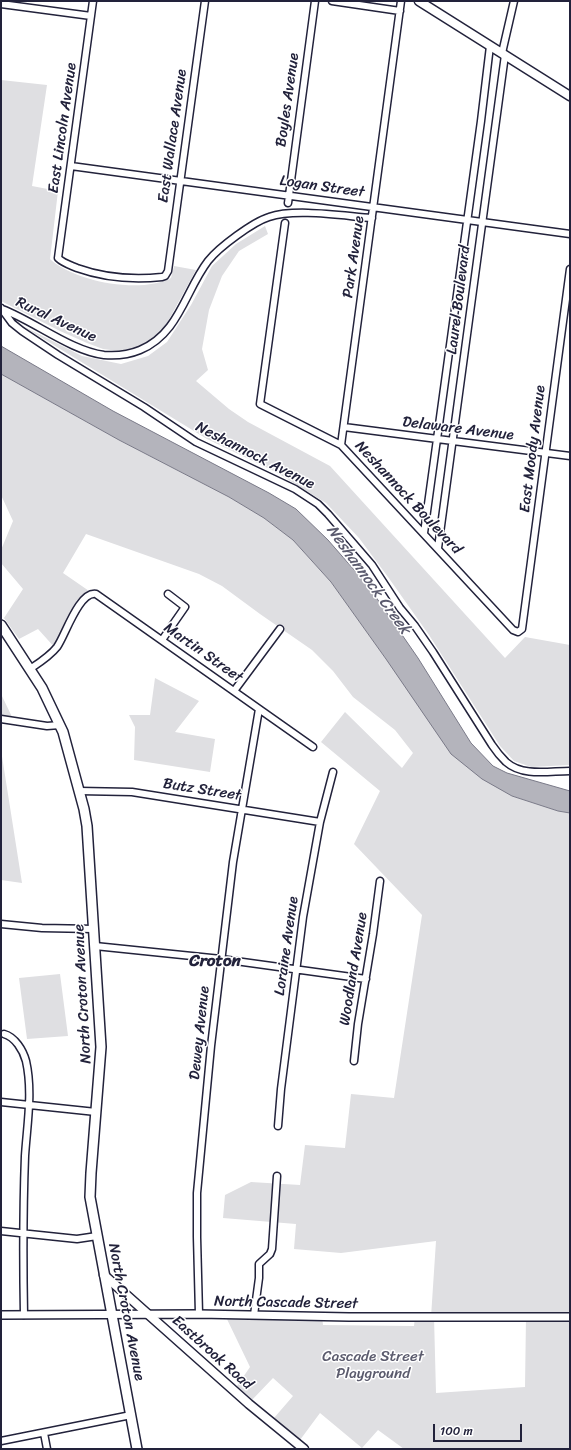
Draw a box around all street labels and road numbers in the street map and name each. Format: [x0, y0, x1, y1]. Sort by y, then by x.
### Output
street label: Boyles Avenue [272, 52, 304, 148]
street label: East Lincoln Avenue [45, 62, 81, 194]
street label: East Wallace Avenue [155, 68, 191, 204]
street label: Logan Street [279, 172, 365, 202]
street label: Park Avenue [339, 215, 369, 299]
street label: Laurel Boulevard [443, 245, 475, 355]
street label: Rural Avenue [13, 293, 99, 347]
street label: East Moody Avenue [516, 384, 550, 514]
street label: Delaware Avenue [401, 413, 515, 445]
street label: Neshannock Avenue [192, 418, 318, 494]
street label: Neshannock Boulevard [351, 438, 465, 558]
street label: Martin Street [160, 619, 246, 687]
street label: Butz Street [162, 775, 242, 805]
street label: Loraine Avenue [271, 895, 303, 997]
street label: Woodland Avenue [336, 911, 372, 1027]
street label: North Croton Avenue [70, 924, 96, 1064]
street label: Dewey Avenue [186, 985, 214, 1081]
street label: North Croton Avenue [104, 1242, 148, 1382]
street label: North Cascade Street [214, 1293, 358, 1313]
street label: Eastbrook Road [168, 1312, 256, 1394]

